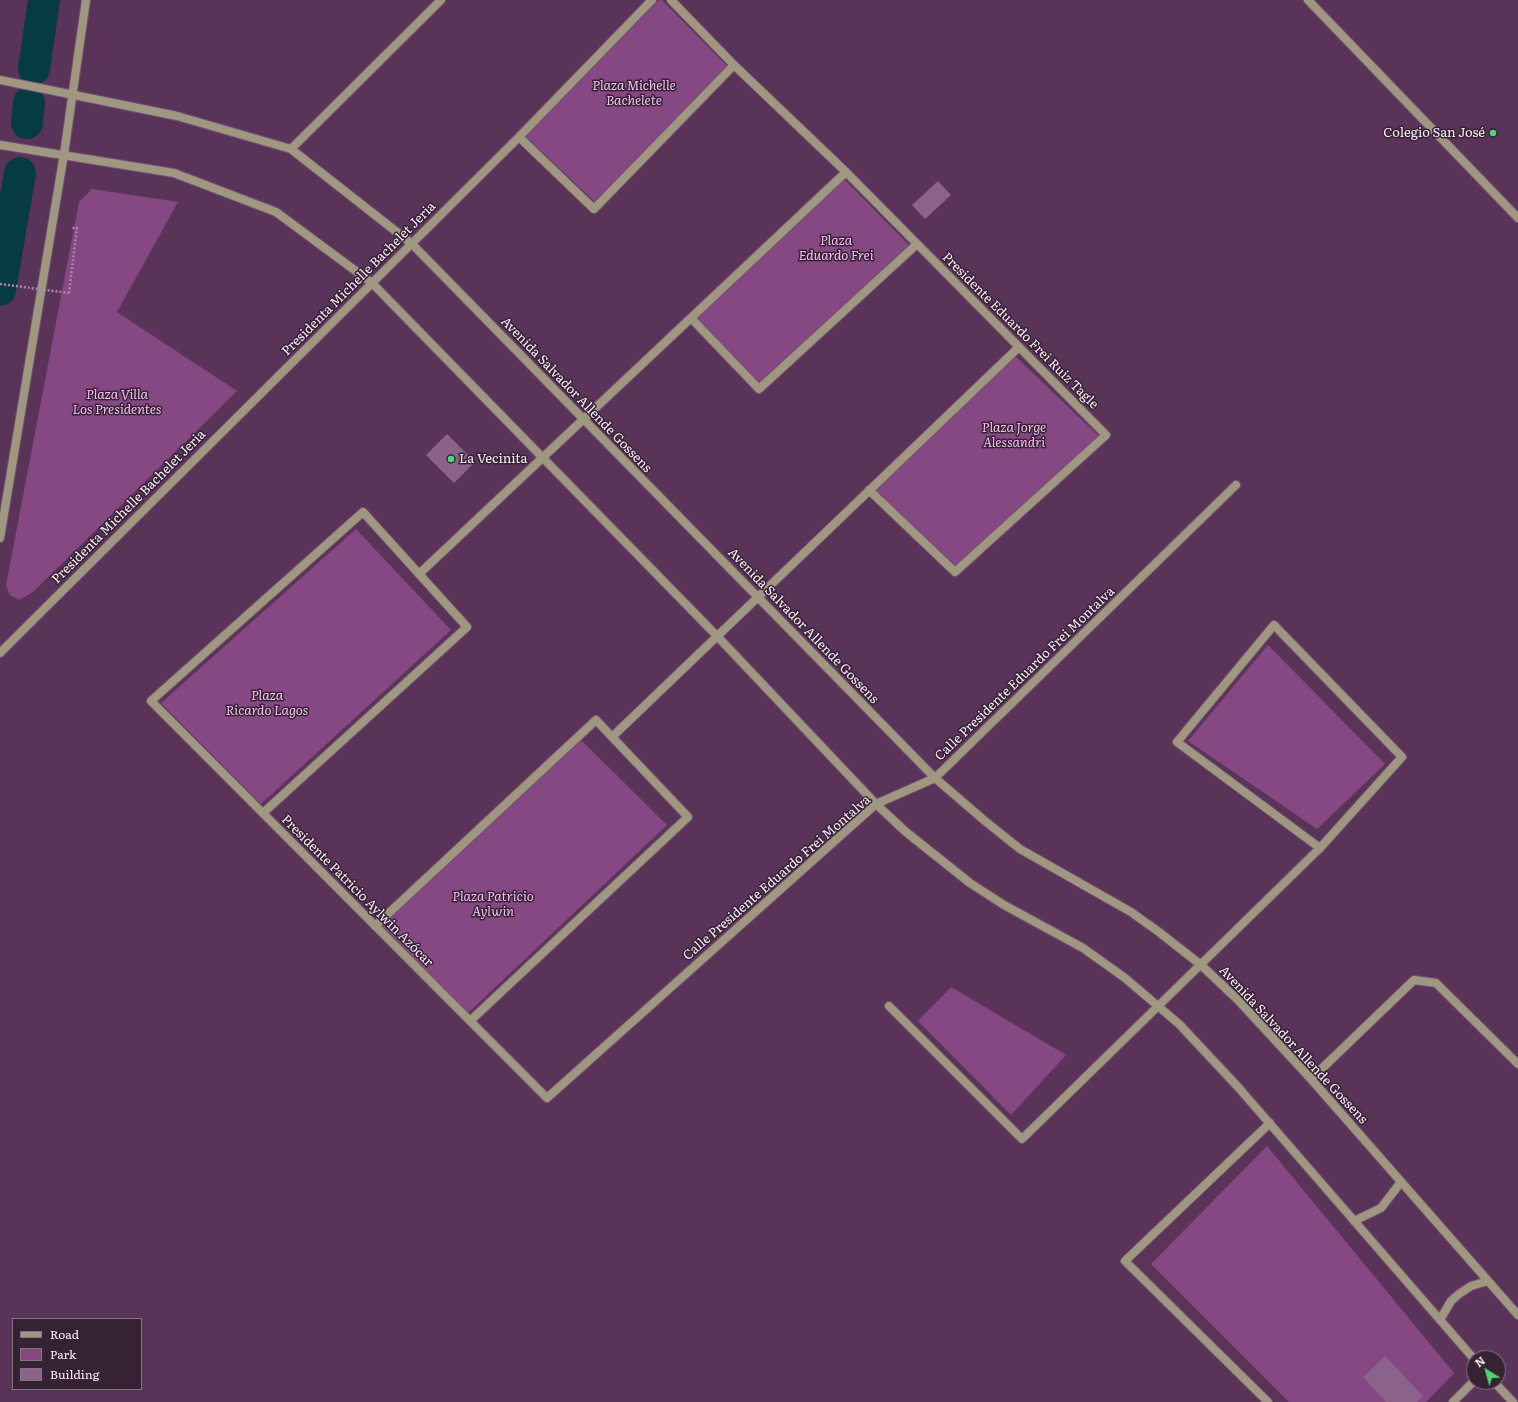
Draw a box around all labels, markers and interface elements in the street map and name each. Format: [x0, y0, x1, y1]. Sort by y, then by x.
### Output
park label: Plaza Michelle Bachelete [592, 78, 676, 109]
place label: Colegio San José [1383, 125, 1485, 141]
marker: Colegio San José [1488, 128, 1498, 138]
street label: Presidenta Michelle Bachelet Jeria [279, 199, 439, 359]
park label: Plaza Eduardo Frei [798, 233, 874, 264]
street label: Presidente Eduardo Frei Ruiz Tagle [939, 250, 1101, 412]
street label: Avenida Salvador Allende Gossens [497, 314, 655, 476]
park label: Plaza Villa Los Presidentes [72, 387, 162, 418]
park label: Plaza Jorge Alessandri [982, 420, 1046, 451]
street label: Presidenta Michelle Bachelet Jeria [49, 427, 209, 587]
place label: La Vecinita [459, 451, 527, 467]
marker: La Vecinita [446, 454, 456, 464]
street label: Avenida Salvador Allende Gossens [724, 545, 882, 707]
street label: Calle Presidente Eduardo Frei Montalva [932, 584, 1118, 764]
park label: Plaza Ricardo Lagos [226, 688, 308, 719]
street label: Calle Presidente Eduardo Frei Montalva [680, 792, 874, 964]
street label: Presidente Patricio Aylwin Azócar [278, 812, 436, 970]
park label: Plaza Patricio Aylwin [452, 889, 534, 920]
street label: Avenida Salvador Allende Gossens [1216, 963, 1370, 1127]
legend [12, 1318, 142, 1390]
text: Road [50, 1325, 79, 1343]
text: Park [50, 1345, 76, 1363]
north arrow [1466, 1350, 1506, 1390]
text: N [1471, 1352, 1488, 1370]
text: Building [50, 1365, 99, 1383]

